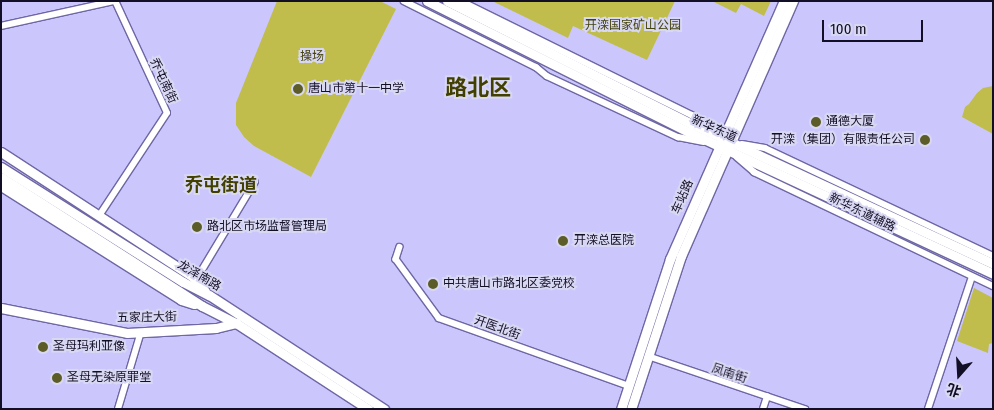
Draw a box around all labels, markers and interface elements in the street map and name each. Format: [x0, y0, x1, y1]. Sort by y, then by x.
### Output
scale bar [824, 10, 925, 42]
park label: 开滦国家矿山公园 [585, 19, 681, 33]
text: 100 m [830, 20, 867, 38]
park label: 操场 [300, 50, 324, 64]
street label: 乔屯南街 [146, 56, 180, 106]
district label: 路北区 [445, 75, 511, 101]
place label: 唐山市第十一中学 [308, 82, 404, 96]
marker: 唐山市第十一中学 [292, 83, 304, 95]
street label: 新华东道 [689, 113, 739, 145]
place label: 通德大厦 [826, 115, 874, 129]
marker: 通德大厦 [810, 116, 822, 128]
place label: 开滦（集团）有限责任公司 [771, 133, 915, 147]
marker: 开滦（集团）有限责任公司 [919, 134, 931, 146]
district label: 乔屯街道 [185, 174, 257, 196]
street label: 车站路 [669, 178, 697, 216]
street label: 新华东道辅路 [826, 191, 898, 235]
place label: 路北区市场监督管理局 [207, 220, 327, 234]
marker: 路北区市场监督管理局 [191, 221, 203, 233]
marker: 开滦总医院 [556, 234, 570, 248]
place label: 开滦总医院 [574, 234, 634, 248]
street label: 龙泽南路 [175, 258, 223, 294]
place label: 中共唐山市路北区委党校 [443, 277, 575, 291]
marker: 中共唐山市路北区委党校 [427, 278, 439, 290]
street label: 五家庄大街 [117, 310, 177, 326]
street label: 开医北街 [472, 313, 522, 343]
place label: 圣母玛利亚像 [53, 340, 125, 354]
marker: 圣母玛利亚像 [37, 341, 49, 353]
north arrow [934, 350, 984, 400]
street label: 凤南街 [710, 362, 748, 386]
place label: 圣母无染原罪堂 [67, 371, 151, 385]
marker: 圣母无染原罪堂 [51, 372, 63, 384]
text: 北 [945, 379, 963, 400]

